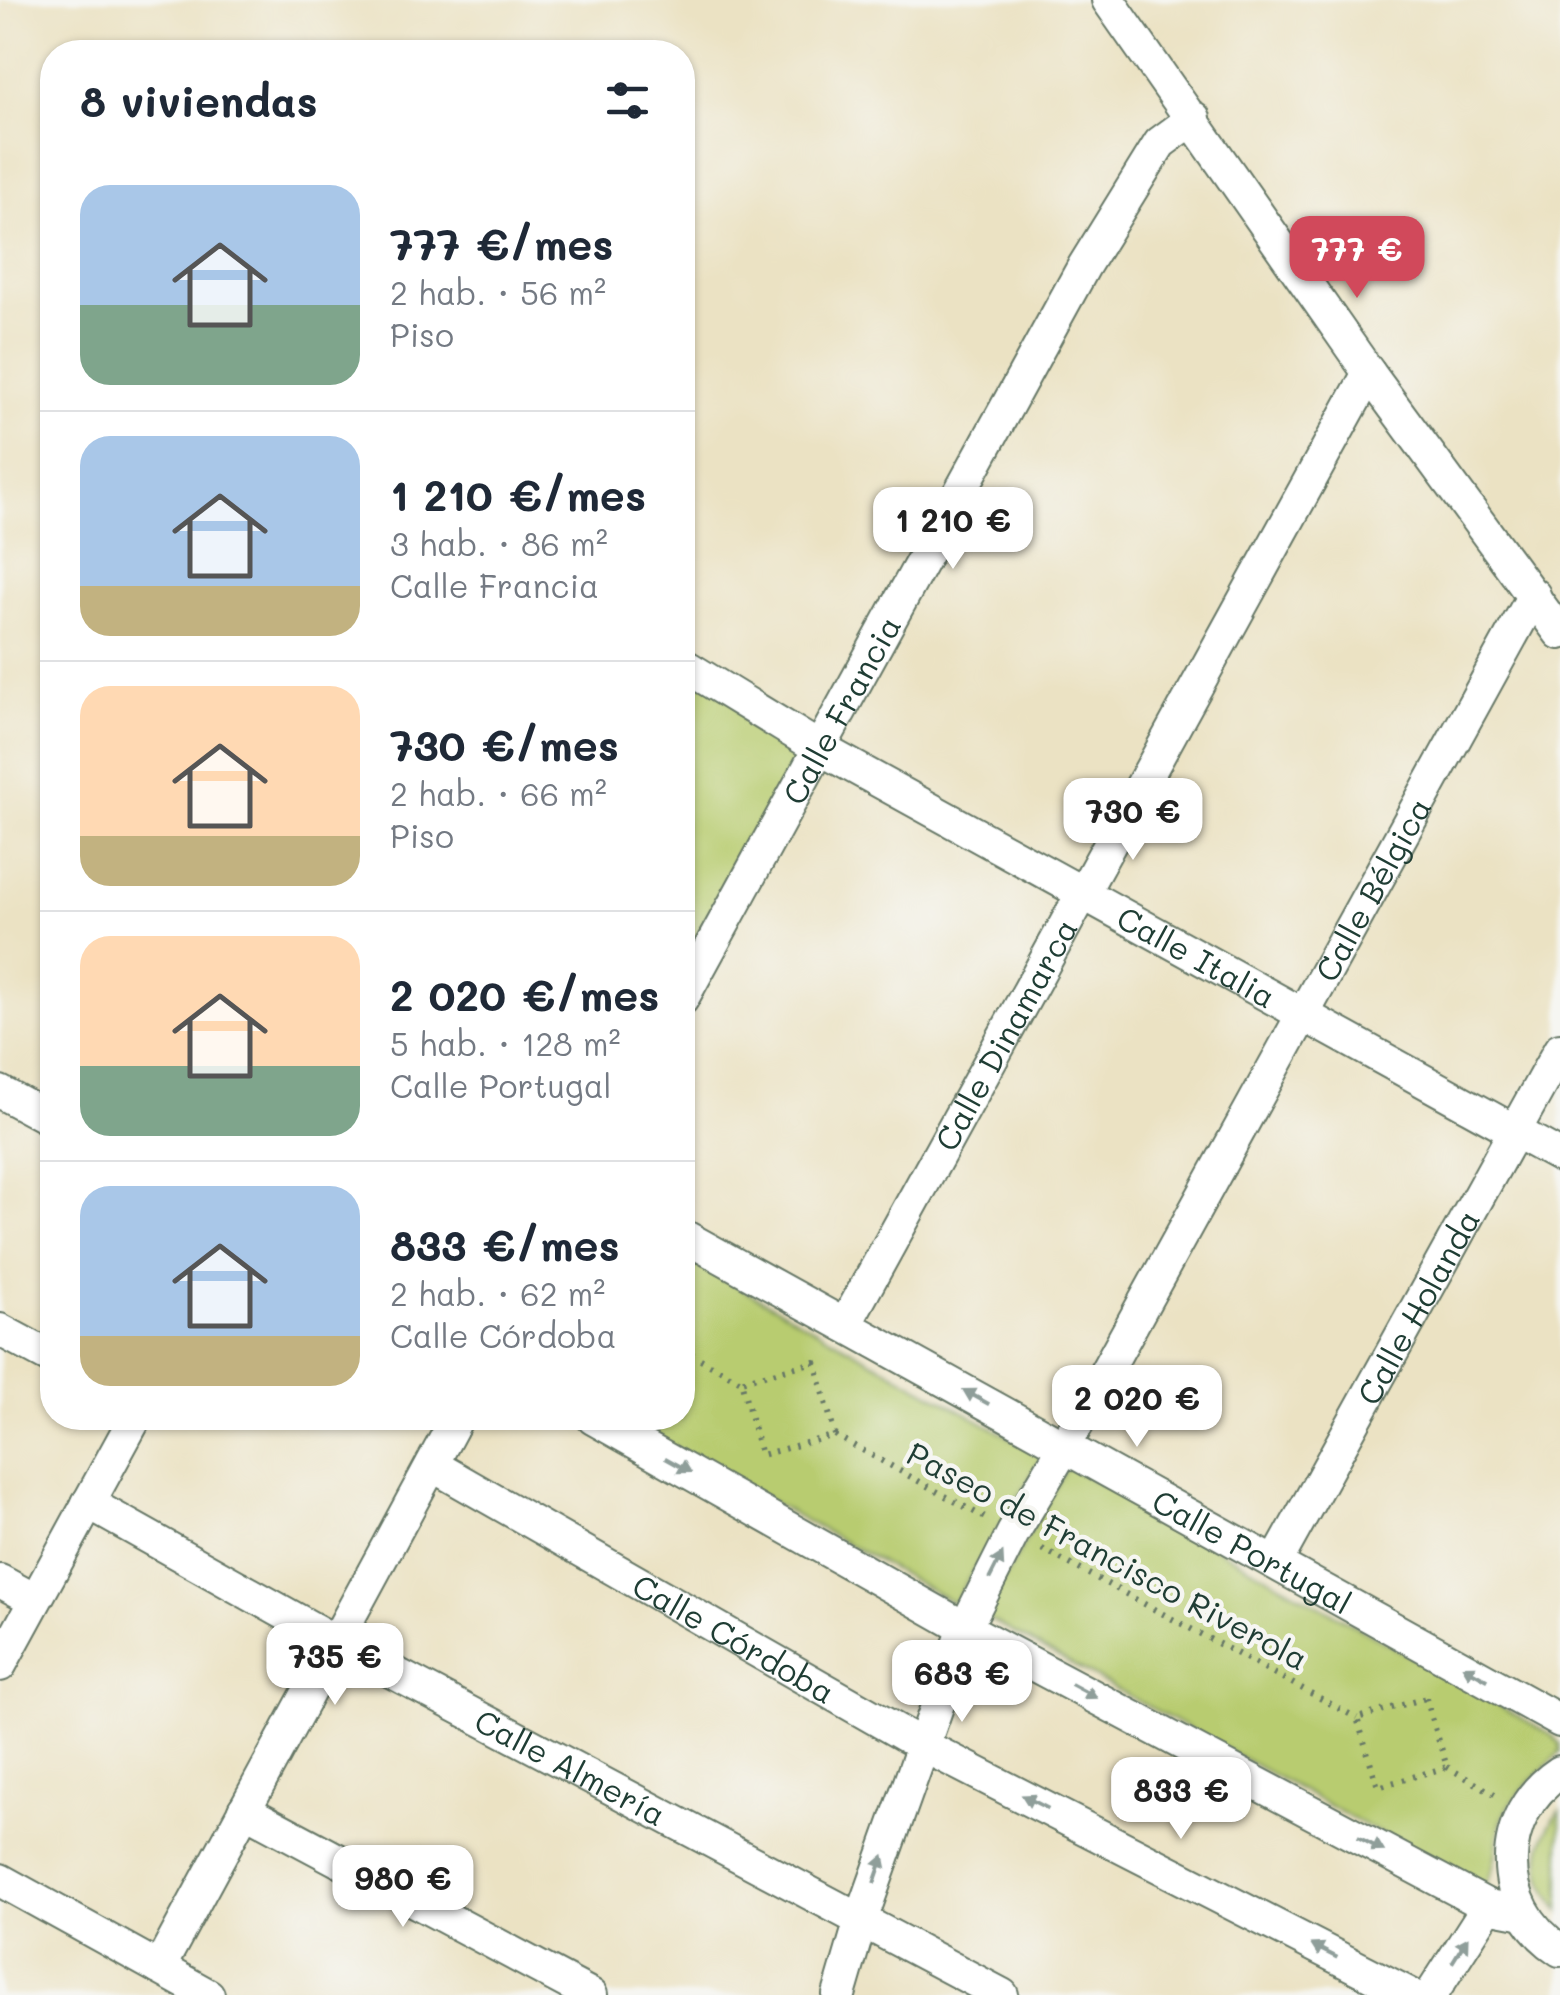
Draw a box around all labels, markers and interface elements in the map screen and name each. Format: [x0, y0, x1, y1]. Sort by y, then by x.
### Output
text: 8 viviendas [80, 73, 318, 128]
icon: filters [600, 73, 655, 128]
text: 777 €/mes [390, 216, 613, 271]
pin: 777 € [1287, 216, 1427, 301]
icon: home [160, 225, 280, 345]
text: 777 € [1312, 227, 1402, 269]
text: 2 hab. · 56 m² [390, 271, 606, 313]
text: Piso [390, 313, 454, 355]
text: 1 210 €/mes [390, 467, 646, 522]
icon: home [160, 476, 280, 596]
pin: 1 210 € [861, 487, 1045, 572]
text: 1 210 € [895, 498, 1011, 540]
text: 3 hab. · 86 m² [390, 522, 608, 564]
text: Calle Francia [390, 564, 599, 606]
street label: Calle Francia [772, 608, 909, 811]
text: 730 €/mes [390, 717, 619, 772]
icon: home [160, 726, 280, 846]
text: 2 hab. · 66 m² [390, 772, 607, 814]
pin: 730 € [1063, 778, 1203, 863]
text: 730 € [1085, 789, 1181, 831]
street label: Calle Bélgica [1304, 790, 1440, 988]
text: Piso [390, 814, 454, 856]
street label: Calle Italia [1110, 895, 1284, 1017]
street label: Calle Dinamarca [924, 911, 1086, 1158]
text: 2 020 €/mes [390, 967, 659, 1022]
icon: home [160, 976, 280, 1096]
text: 5 hab. · 128 m² [390, 1022, 621, 1064]
text: Calle Portugal [390, 1064, 612, 1106]
street label: Calle Holanda [1347, 1202, 1488, 1412]
text: 833 €/mes [390, 1217, 620, 1272]
icon: home [160, 1226, 280, 1346]
text: 2 hab. · 62 m² [390, 1272, 605, 1314]
text: Calle Córdoba [390, 1314, 616, 1356]
pin: 2 020 € [1045, 1365, 1229, 1450]
text: 2 020 € [1074, 1376, 1200, 1418]
one-way arrow [962, 1389, 990, 1407]
street label: Paseo de Francisco Riverola [900, 1431, 1316, 1679]
one-way arrow [663, 1457, 692, 1474]
street label: Calle Portugal [1145, 1479, 1360, 1623]
one-way arrow [987, 1552, 1004, 1581]
street label: Calle Córdoba [625, 1563, 843, 1712]
pin: 735 € [265, 1623, 405, 1708]
text: 735 € [288, 1634, 382, 1676]
pin: 683 € [892, 1640, 1032, 1725]
text: 683 € [914, 1651, 1010, 1693]
one-way arrow [1461, 1665, 1489, 1683]
one-way arrow [1070, 1682, 1098, 1700]
street label: Calle Almería [468, 1699, 674, 1834]
pin: 833 € [1111, 1757, 1251, 1842]
text: 833 € [1133, 1768, 1229, 1810]
one-way arrow [1020, 1794, 1049, 1811]
one-way arrow [1357, 1835, 1385, 1852]
pin: 980 € [333, 1845, 473, 1930]
one-way arrow [872, 1853, 887, 1883]
text: 980 € [354, 1856, 452, 1898]
one-way arrow [1450, 1937, 1468, 1964]
one-way arrow [1309, 1942, 1338, 1959]

